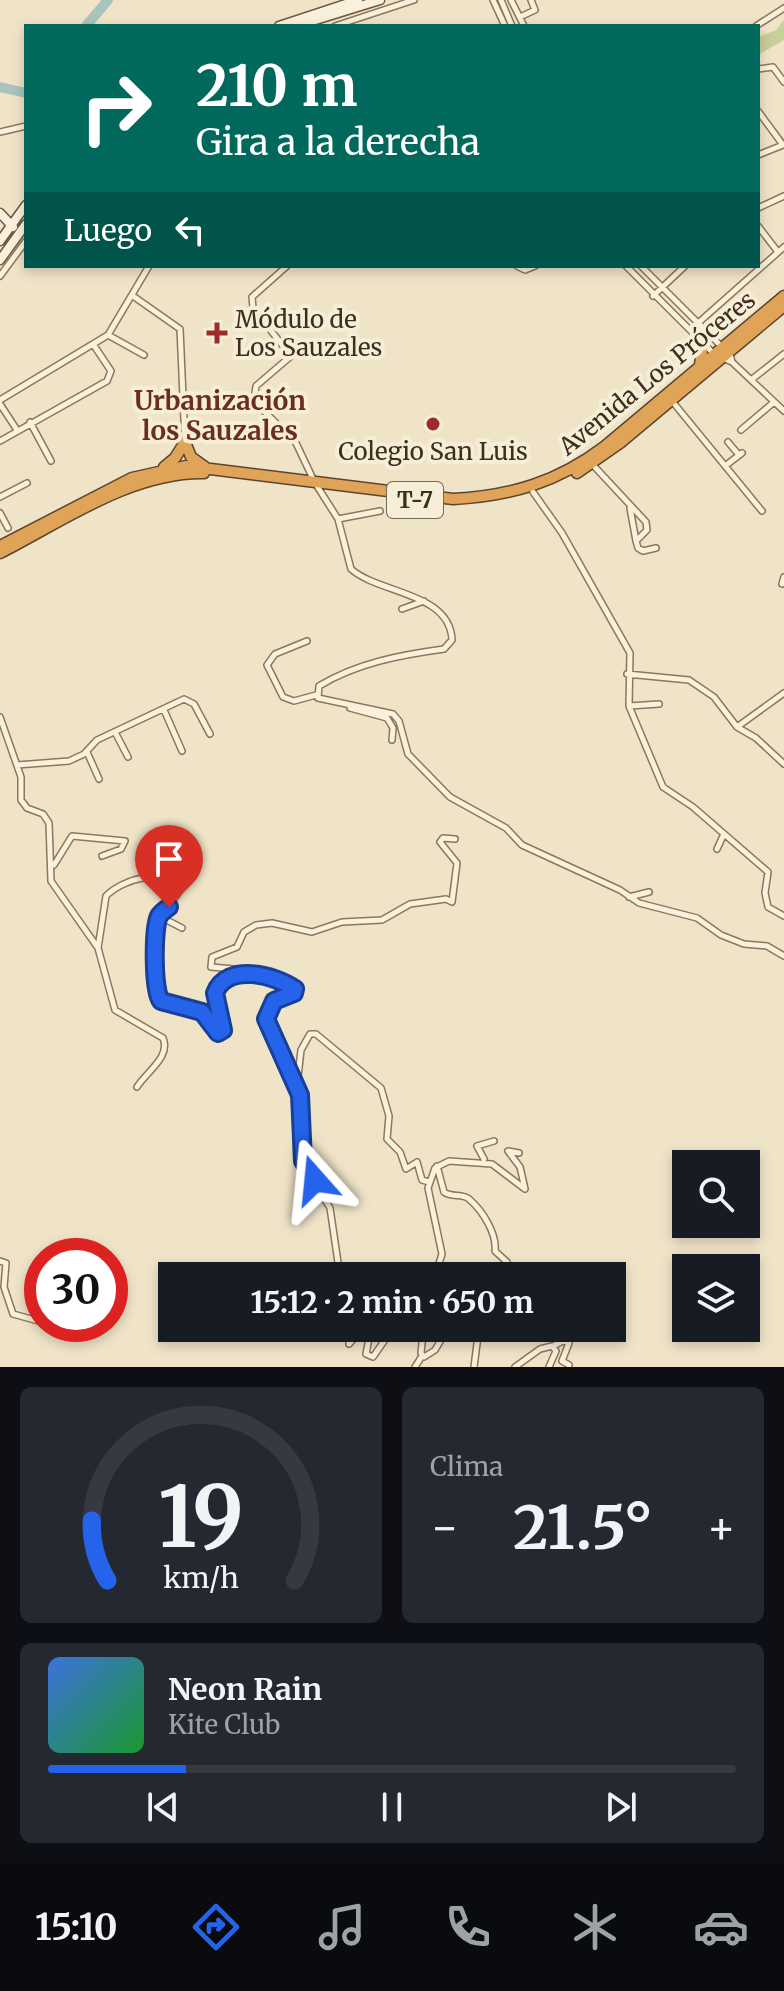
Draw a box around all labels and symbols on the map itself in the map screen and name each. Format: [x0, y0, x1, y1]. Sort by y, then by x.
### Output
street label: Avenida Los Próceres [552, 284, 762, 462]
place label: Módulo de Los Sauzales [235, 304, 382, 363]
marker: Módulo de Los Sauzales [206, 322, 228, 344]
district label: Urbanización los Sauzales [134, 384, 306, 447]
marker: Colegio San Luis [424, 415, 442, 433]
place label: Colegio San Luis [338, 436, 528, 467]
road number: T-7 [387, 482, 443, 518]
pin [135, 825, 203, 907]
position arrow [273, 1138, 357, 1222]
speed limit sign: 30 [24, 1238, 128, 1342]

